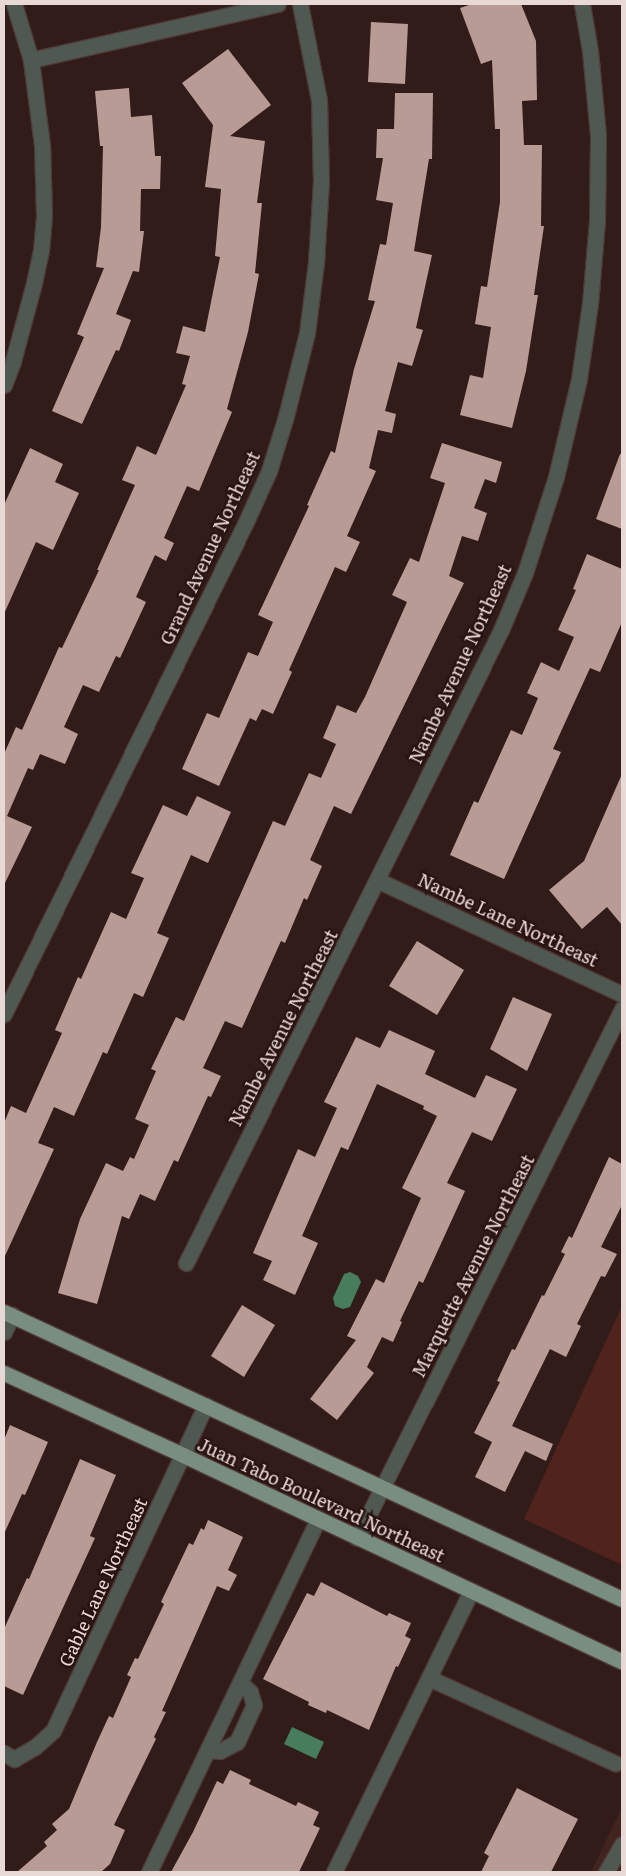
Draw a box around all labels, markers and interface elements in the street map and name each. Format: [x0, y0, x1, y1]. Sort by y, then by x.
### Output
street label: Grand Avenue Northeast [156, 448, 264, 648]
street label: Nambe Avenue Northeast [404, 561, 516, 767]
street label: Nambe Lane Northeast [414, 869, 602, 971]
street label: Nambe Avenue Northeast [224, 926, 342, 1130]
street label: Marquette Avenue Northeast [407, 1151, 539, 1381]
street label: Juan Tabo Boulevard Northeast [194, 1433, 448, 1567]
street label: Gable Lane Northeast [54, 1494, 152, 1670]

